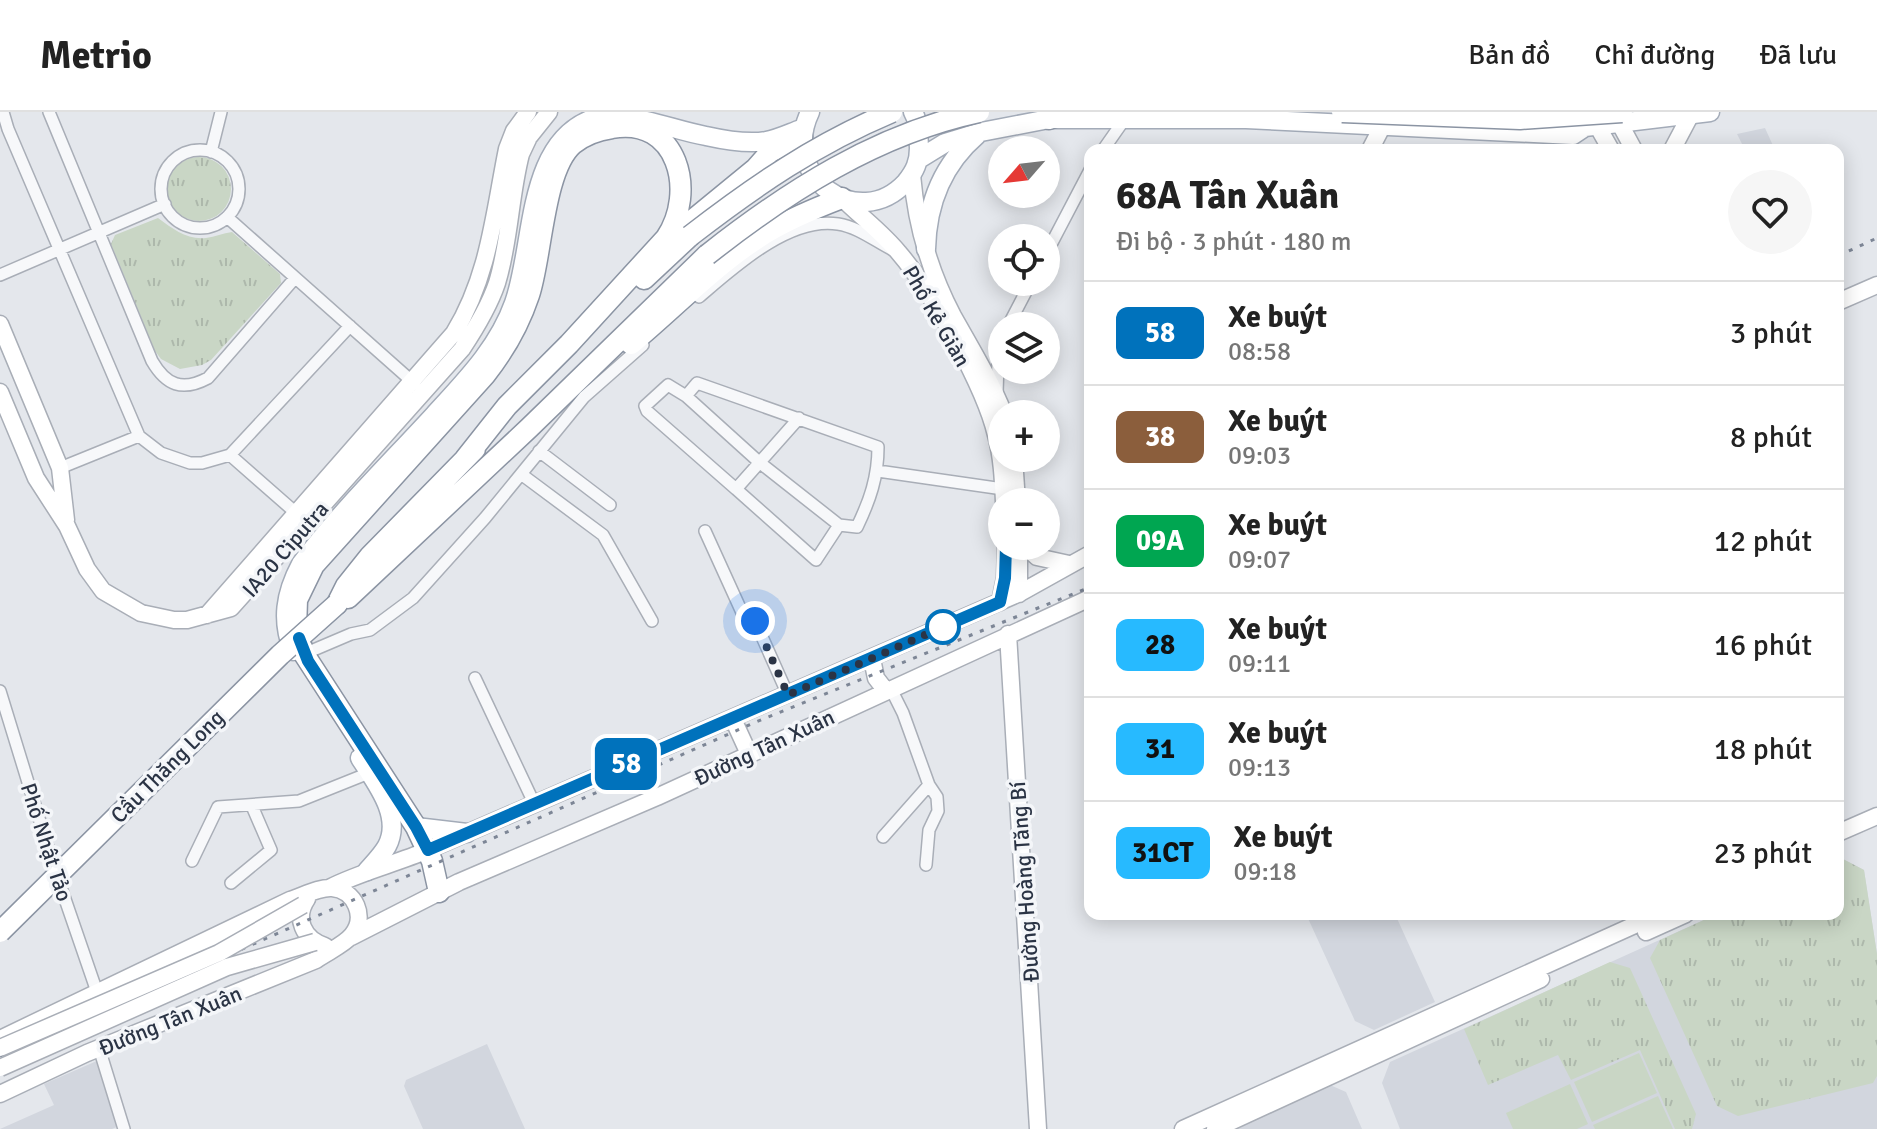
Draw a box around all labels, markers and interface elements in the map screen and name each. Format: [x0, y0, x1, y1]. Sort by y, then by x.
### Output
text: Metrio [40, 32, 152, 79]
text: Bản đồ [1468, 38, 1550, 72]
text: Chỉ đường [1594, 38, 1715, 72]
text: Đã lưu [1759, 38, 1837, 72]
north arrow [988, 136, 1060, 208]
map controls [988, 136, 1060, 560]
button: heart [1728, 170, 1812, 254]
text: 68A Tân Xuân [1116, 172, 1339, 219]
button: locate [988, 224, 1060, 296]
text: Đi bộ · 3 phút · 180 m [1116, 226, 1352, 258]
street label: Phố Kẻ Giàn [897, 261, 976, 372]
text: Xe buýt [1228, 299, 1327, 336]
button: layers [988, 312, 1060, 384]
text: 3 phút [1730, 315, 1812, 352]
text: 58 [1145, 316, 1175, 350]
text: 08:58 [1228, 336, 1291, 368]
button: + [988, 400, 1060, 472]
text: Xe buýt [1228, 403, 1327, 440]
text: 8 phút [1730, 419, 1812, 456]
text: 38 [1145, 420, 1175, 454]
text: 09:03 [1228, 440, 1291, 472]
button: − [988, 488, 1060, 560]
street label: IA20 Ciputra [236, 496, 334, 603]
text: Xe buýt [1228, 507, 1327, 544]
text: 12 phút [1714, 523, 1812, 560]
text: 09A [1136, 524, 1184, 558]
text: 09:07 [1228, 544, 1291, 576]
your location [735, 601, 775, 641]
unlabelled marker [926, 610, 960, 644]
text: Xe buýt [1228, 611, 1327, 648]
text: 16 phút [1714, 627, 1812, 664]
text: 28 [1145, 628, 1175, 662]
text: 09:11 [1228, 648, 1291, 680]
street label: Đường Tân Xuân [690, 703, 839, 792]
street label: Cầu Thăng Long [105, 704, 230, 829]
text: Xe buýt [1228, 715, 1327, 752]
text: 18 phút [1714, 731, 1812, 768]
text: 31 [1145, 732, 1175, 766]
line badge: 58 [590, 738, 662, 790]
text: 58 [611, 747, 641, 781]
text: 09:13 [1228, 752, 1291, 784]
street label: Phố Nhật Tảo [15, 780, 78, 905]
street label: Đường Hoàng Tăng Bí [1004, 781, 1045, 983]
text: Xe buýt [1234, 819, 1333, 856]
text: 23 phút [1714, 835, 1812, 872]
text: 31CT [1132, 836, 1194, 870]
text: 09:18 [1234, 856, 1297, 888]
street label: Đường Tân Xuân [95, 979, 246, 1061]

